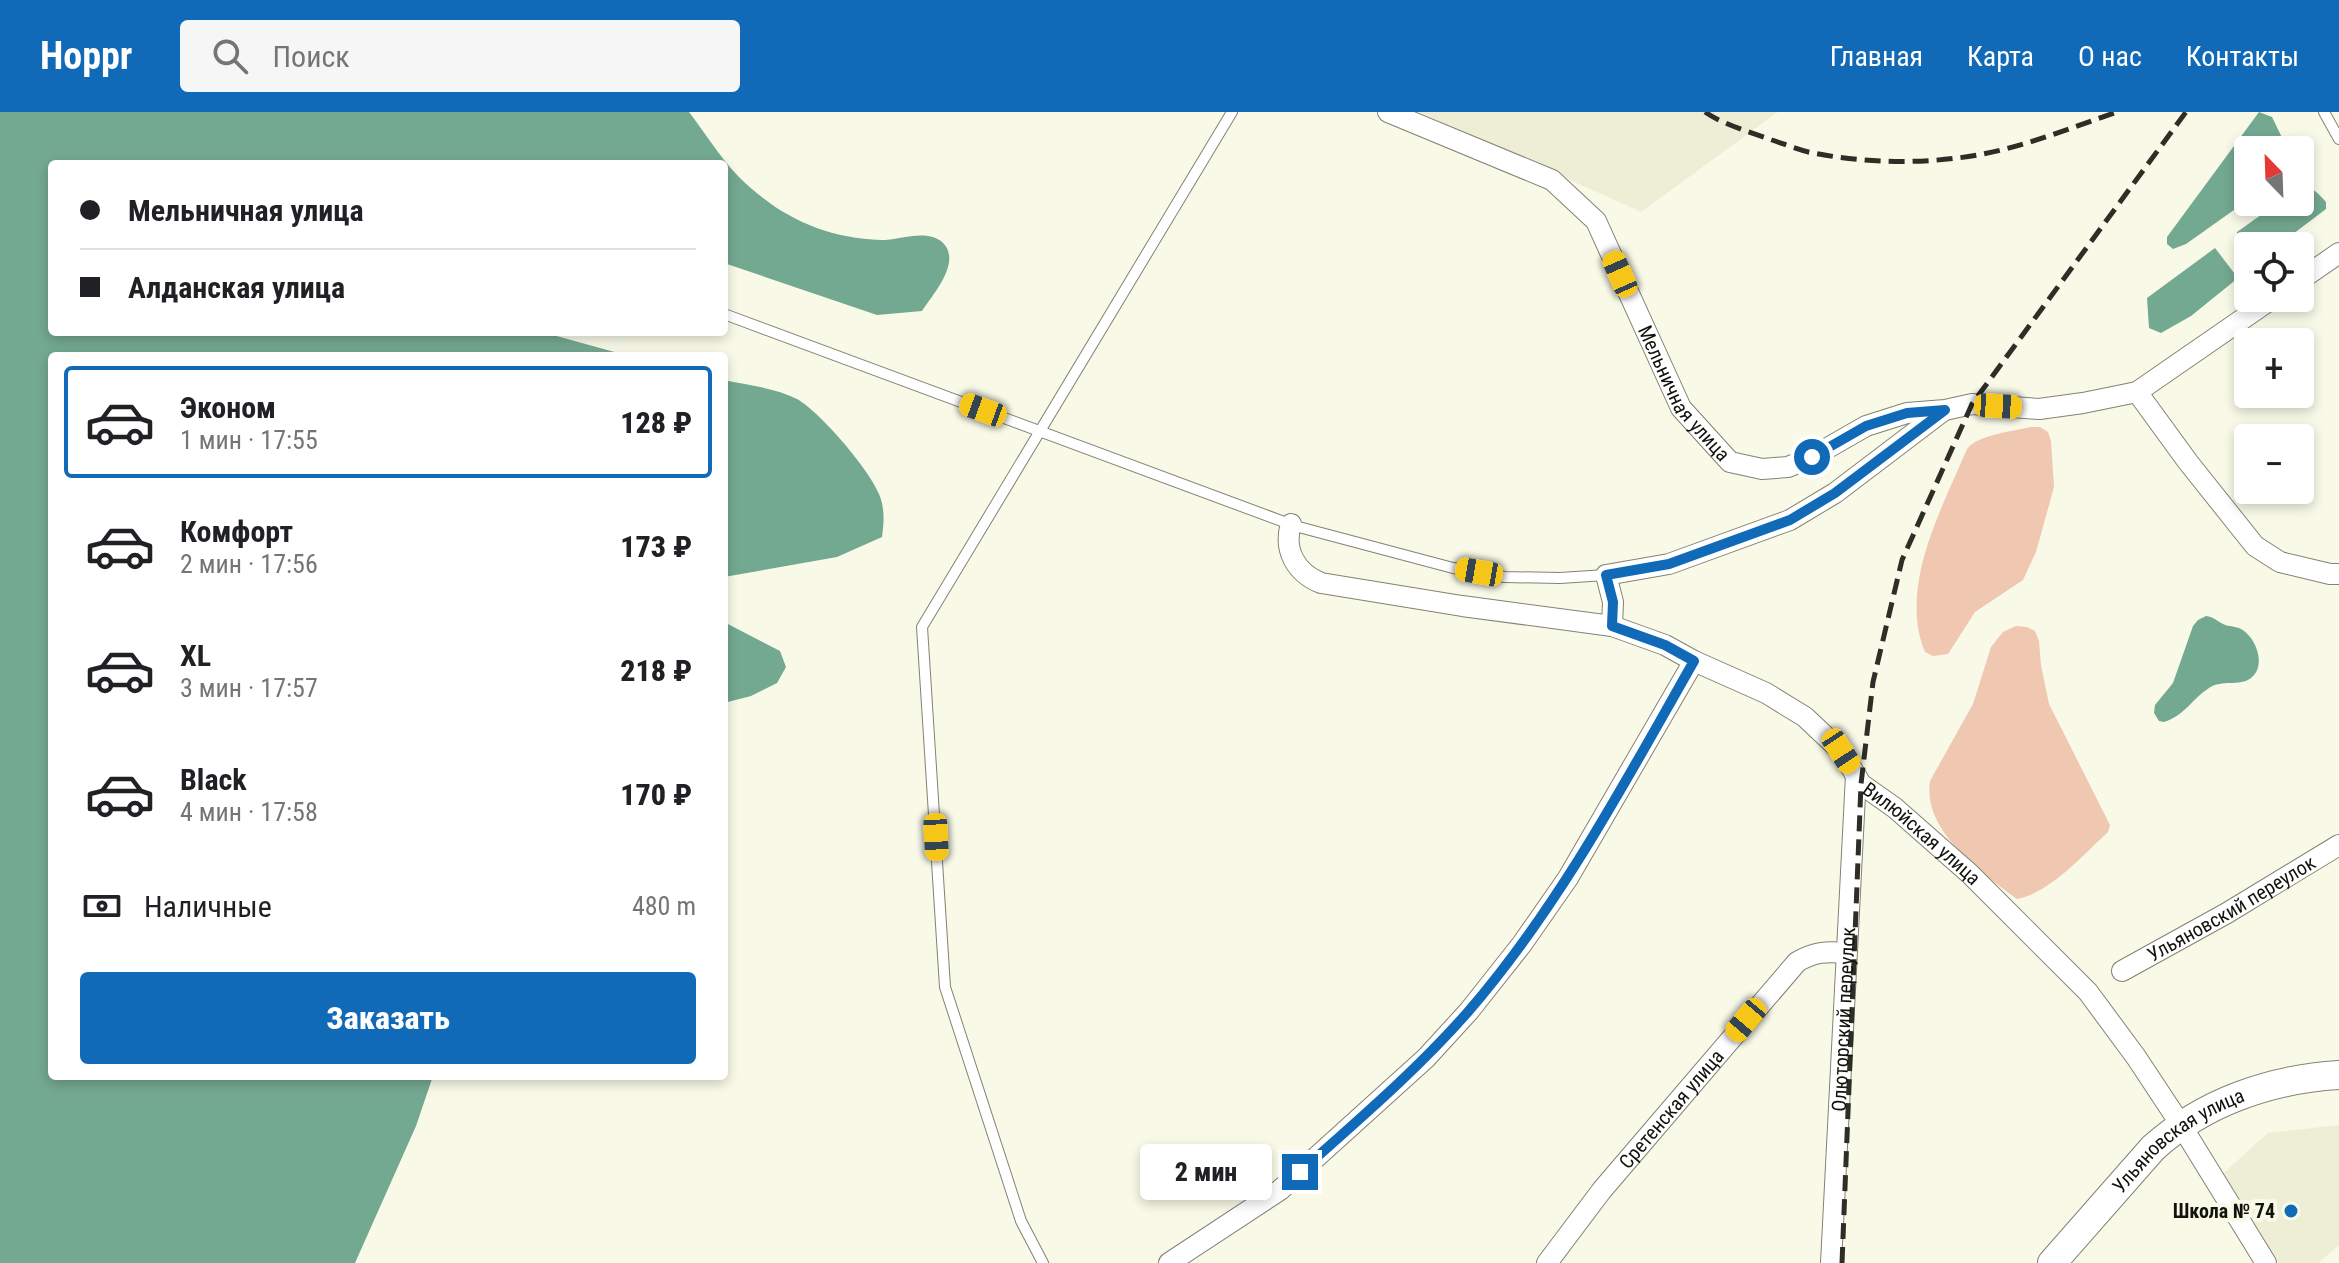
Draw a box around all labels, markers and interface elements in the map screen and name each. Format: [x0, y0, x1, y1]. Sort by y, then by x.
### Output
search box [180, 20, 740, 92]
text: Hoppr [40, 34, 132, 78]
icon: search [208, 34, 252, 78]
text: Поиск [272, 39, 350, 74]
text: Главная [1830, 40, 1923, 73]
text: Карта [1967, 40, 2034, 73]
text: О нас [2078, 40, 2142, 73]
text: Контакты [2186, 40, 2299, 73]
north arrow [2234, 136, 2314, 216]
map controls [2234, 136, 2314, 504]
text: Мельничная улица [128, 193, 364, 228]
button: locate [2234, 232, 2314, 312]
car [1599, 247, 1641, 301]
text: Алданская улица [128, 270, 345, 305]
street label: Мельничная улица [1633, 322, 1735, 466]
button: + [2234, 328, 2314, 408]
icon: car [84, 386, 156, 458]
text: Эконом [180, 390, 276, 425]
car [956, 391, 1010, 429]
car [1973, 393, 2023, 419]
text: 128 ₽ [620, 405, 692, 440]
button: − [2234, 424, 2314, 504]
text: 1 мин · 17:55 [180, 425, 318, 455]
route start [1794, 439, 1830, 475]
icon: car [84, 510, 156, 582]
text: Комфорт [180, 514, 293, 549]
text: 173 ₽ [620, 529, 692, 564]
text: 2 мин · 17:56 [180, 549, 318, 579]
car [1453, 556, 1505, 588]
icon: car [84, 634, 156, 706]
text: XL [180, 638, 211, 673]
text: 218 ₽ [620, 653, 692, 688]
text: 3 мин · 17:57 [180, 673, 318, 703]
car [1818, 724, 1864, 778]
icon: car [84, 758, 156, 830]
text: Black [180, 762, 247, 797]
text: 170 ₽ [620, 777, 692, 812]
street label: Вилюйская улица [1858, 777, 1986, 890]
text: 4 мин · 17:58 [180, 797, 318, 827]
car [923, 812, 949, 862]
street label: Ульяновский переулок [2143, 850, 2320, 967]
icon: cash [80, 884, 124, 928]
text: Наличные [144, 889, 272, 924]
text: 480 m [632, 891, 696, 921]
street label: Олюторский переулок [1827, 926, 1860, 1112]
button: Заказать [80, 972, 696, 1064]
car [1721, 994, 1771, 1046]
street label: Сретенская улица [1614, 1045, 1729, 1173]
street label: Ульяновская улица [2107, 1083, 2247, 1198]
callout: 2 мин [1140, 1144, 1272, 1200]
route end [1282, 1154, 1318, 1190]
text: 2 мин [1175, 1157, 1237, 1187]
place label: Школа № 74 [2173, 1199, 2275, 1223]
marker: Школа № 74 [2282, 1202, 2300, 1220]

